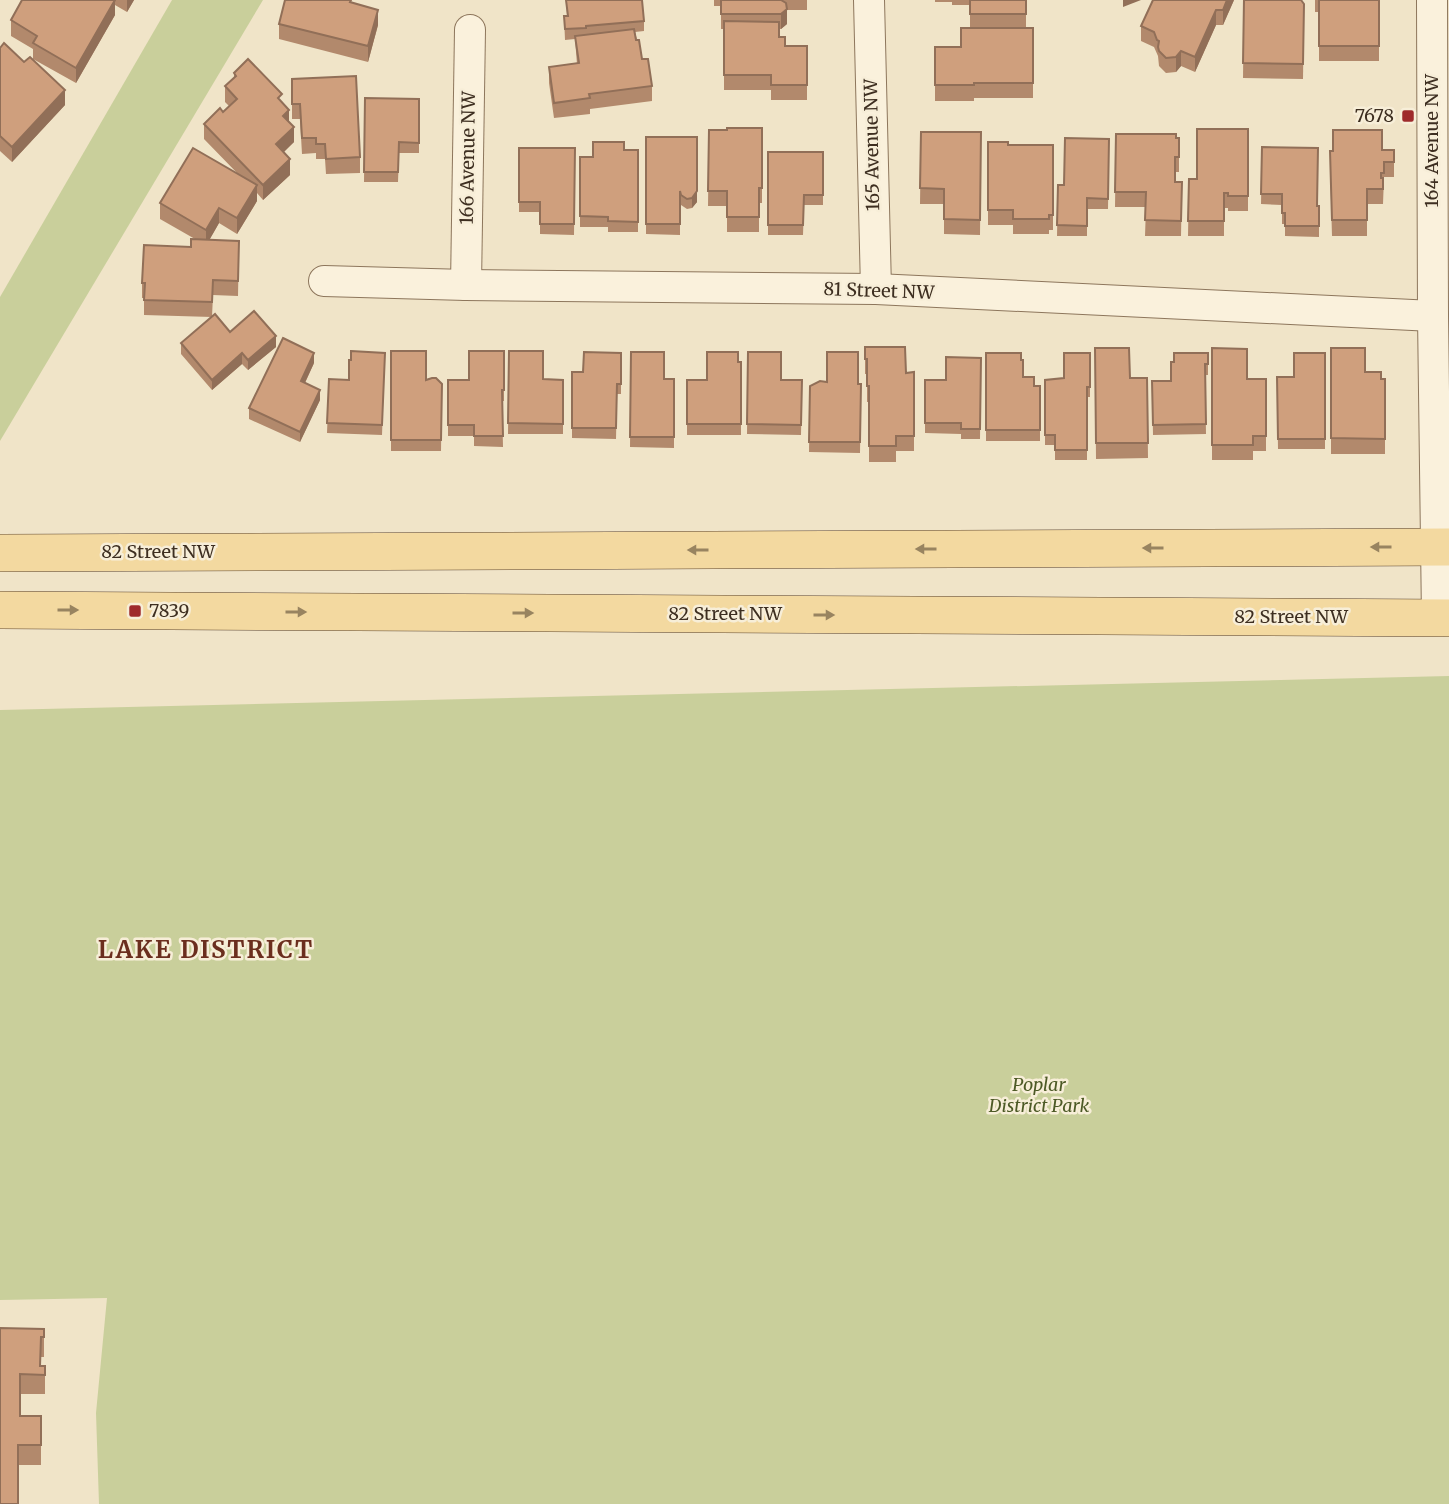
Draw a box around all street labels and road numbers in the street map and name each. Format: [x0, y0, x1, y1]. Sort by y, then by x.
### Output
street label: 164 Avenue NW [1420, 73, 1443, 208]
street label: 165 Avenue NW [859, 78, 884, 211]
street label: 166 Avenue NW [455, 90, 480, 225]
street label: 81 Street NW [823, 277, 936, 304]
street label: 82 Street NW [101, 540, 216, 563]
street label: 82 Street NW [668, 602, 783, 625]
street label: 82 Street NW [1234, 605, 1349, 628]

